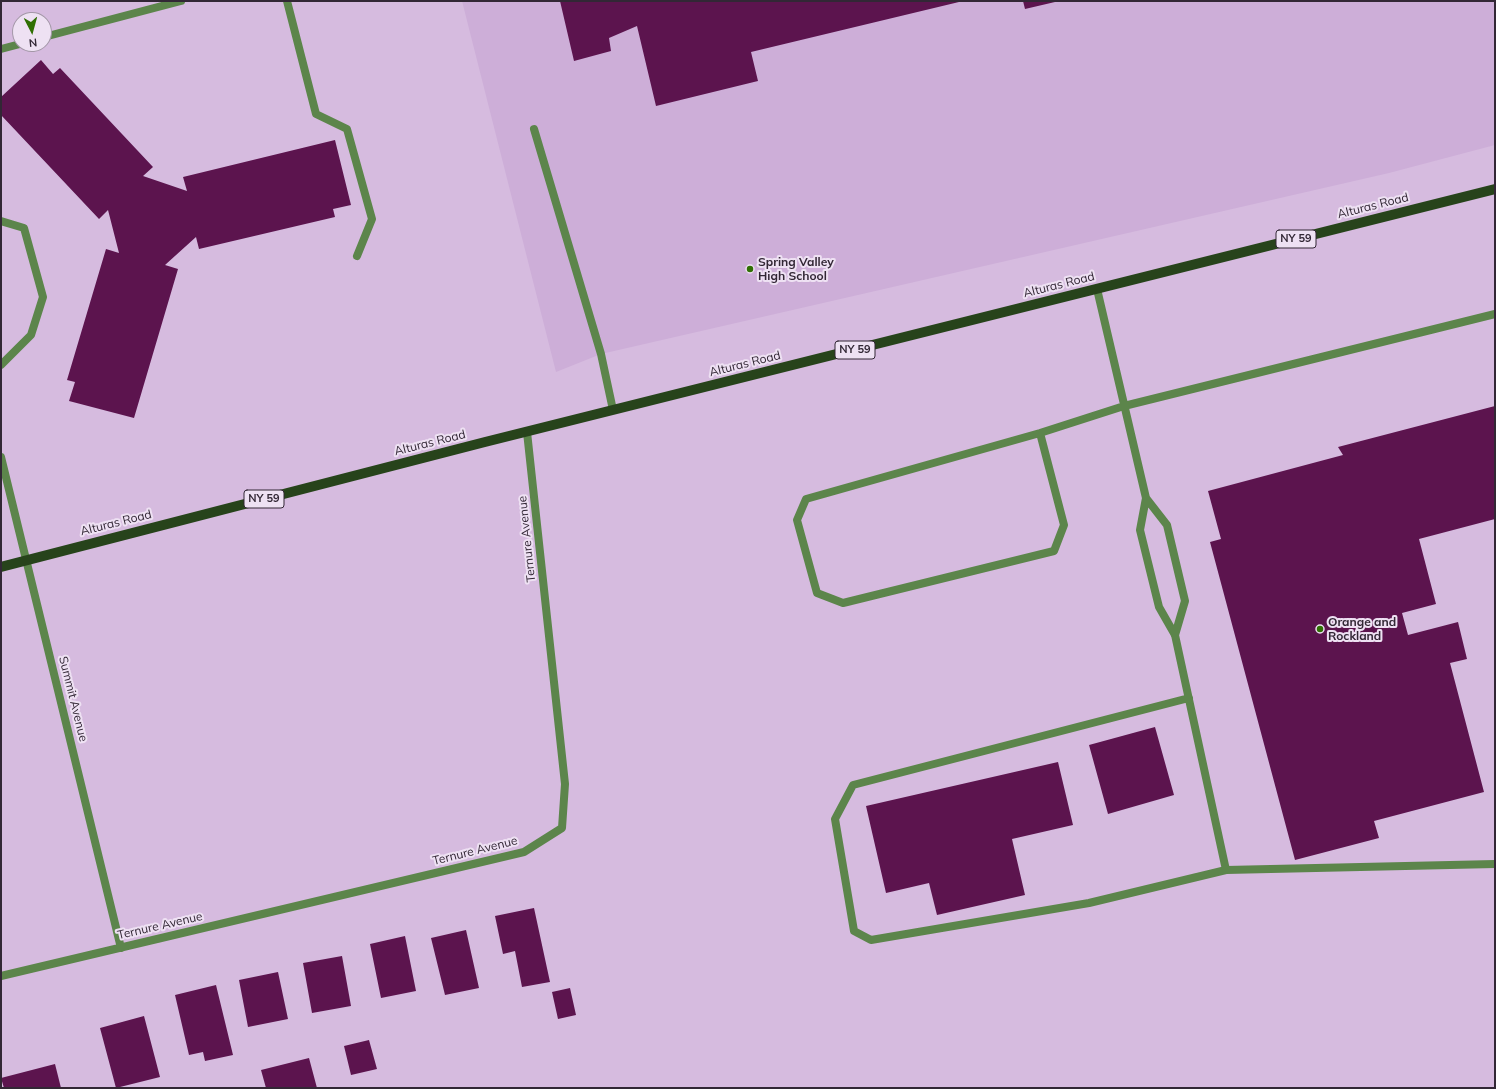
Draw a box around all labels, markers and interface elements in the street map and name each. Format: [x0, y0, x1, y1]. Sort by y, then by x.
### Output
north arrow [12, 12, 52, 52]
text: N [28, 36, 38, 50]
street label: Alturas Road [1336, 190, 1410, 222]
road number: NY 59 [1276, 230, 1316, 248]
place label: Spring Valley High School [758, 255, 834, 283]
marker: Spring Valley High School [745, 264, 755, 274]
street label: Alturas Road [1022, 269, 1096, 301]
road number: NY 59 [835, 341, 875, 359]
street label: Alturas Road [708, 348, 782, 380]
street label: Alturas Road [393, 427, 467, 459]
road number: NY 59 [244, 490, 284, 508]
street label: Ternure Avenue [515, 495, 539, 583]
street label: Alturas Road [79, 507, 153, 539]
place label: Orange and Rockland [1328, 615, 1396, 643]
marker: Orange and Rockland [1315, 624, 1325, 634]
street label: Summit Avenue [55, 655, 91, 743]
street label: Ternure Avenue [431, 834, 519, 868]
street label: Ternure Avenue [116, 909, 204, 943]

